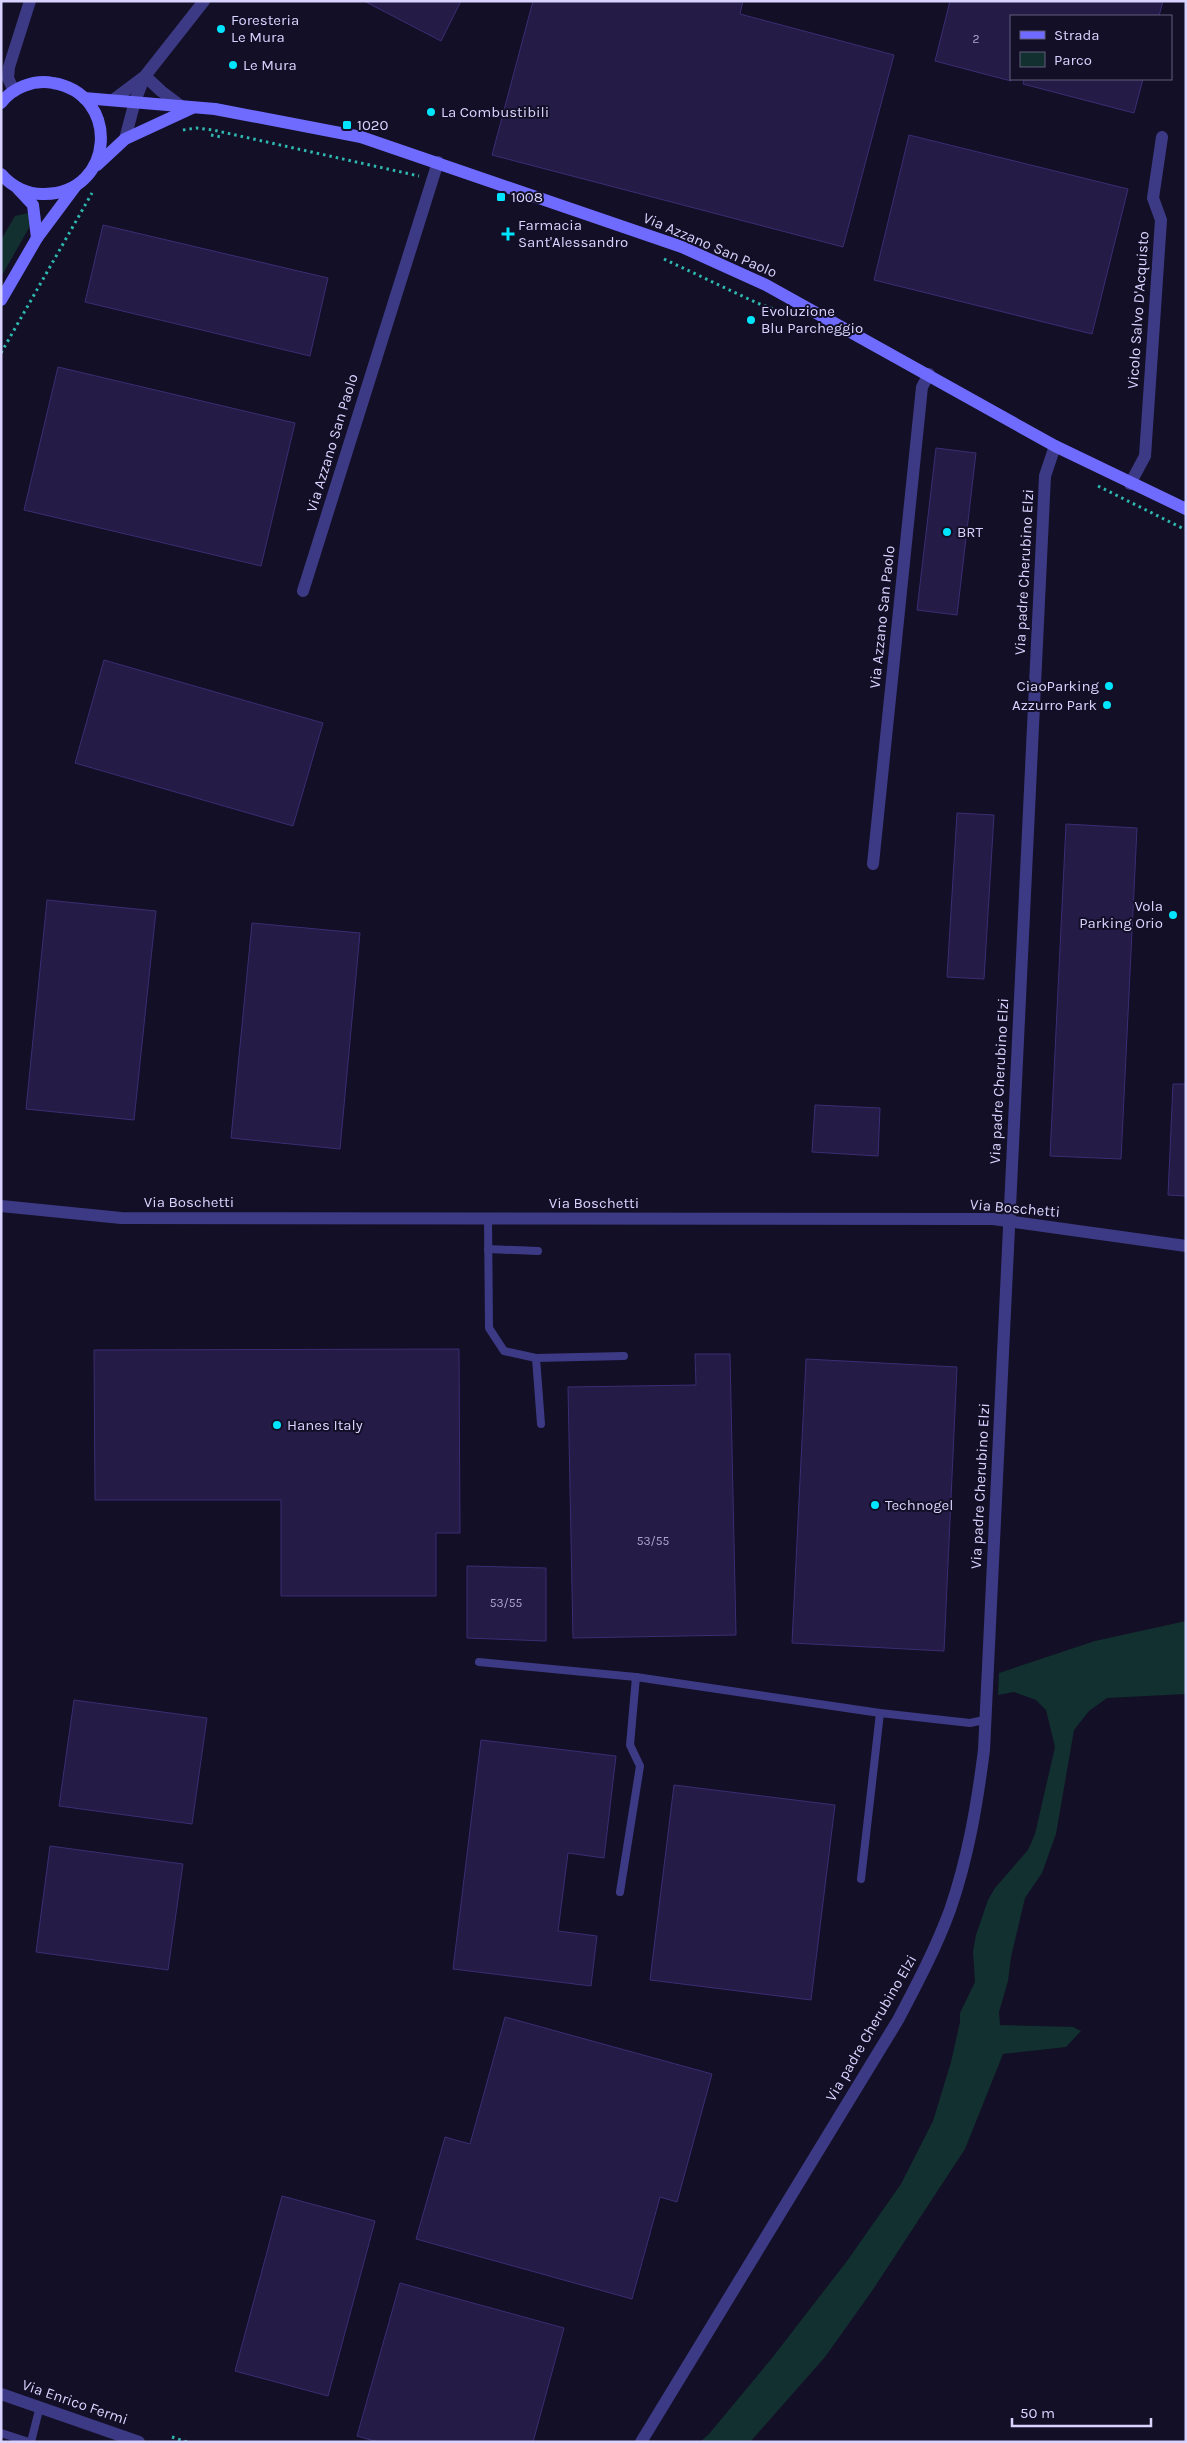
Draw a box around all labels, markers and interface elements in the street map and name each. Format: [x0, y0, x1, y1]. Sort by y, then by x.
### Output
place label: Foresteria Le Mura [231, 11, 299, 46]
legend [1010, 15, 1172, 80]
marker: Foresteria Le Mura [215, 23, 227, 35]
text: Strada [1054, 26, 1100, 44]
house number: 2 [973, 32, 980, 46]
text: Parco [1054, 51, 1092, 69]
place label: Le Mura [243, 56, 297, 74]
marker: Le Mura [227, 59, 239, 71]
place label: La Combustibili [441, 103, 549, 121]
marker: La Combustibili [425, 106, 437, 118]
place label: 1020 [357, 116, 389, 134]
marker: 1020 [341, 119, 353, 131]
place label: 1008 [511, 188, 543, 206]
marker: 1008 [495, 191, 507, 203]
street label: Via Azzano San Paolo [640, 209, 780, 281]
place label: Farmacia Sant'Alessandro [518, 216, 628, 251]
marker: Farmacia Sant'Alessandro [502, 228, 514, 240]
street label: Vicolo Salvo D'Acquisto [1124, 231, 1152, 389]
place label: Evoluzione Blu Parcheggio [761, 302, 863, 337]
marker: Evoluzione Blu Parcheggio [745, 314, 757, 326]
street label: Via Azzano San Paolo [302, 372, 362, 514]
street label: Via padre Cherubino Elzi [1011, 489, 1037, 655]
place label: BRT [957, 523, 984, 541]
marker: BRT [941, 526, 953, 538]
street label: Via Azzano San Paolo [866, 545, 898, 689]
place label: CiaoParking [1016, 677, 1100, 695]
marker: CiaoParking [1103, 680, 1115, 692]
place label: Azzurro Park [1012, 696, 1097, 714]
marker: Azzurro Park [1101, 699, 1113, 711]
place label: Vola Parking Orio [1079, 897, 1163, 932]
marker: Vola Parking Orio [1167, 909, 1179, 921]
street label: Via padre Cherubino Elzi [986, 998, 1012, 1164]
street label: Via Boschetti [144, 1193, 234, 1211]
street label: Via Boschetti [549, 1194, 639, 1212]
street label: Via Boschetti [969, 1195, 1061, 1221]
street label: Via padre Cherubino Elzi [967, 1403, 993, 1569]
place label: Hanes Italy [287, 1416, 363, 1434]
marker: Hanes Italy [271, 1419, 283, 1431]
place label: Technogel [885, 1496, 954, 1514]
marker: Technogel [869, 1499, 881, 1511]
house number: 53/55 [637, 1534, 670, 1548]
house number: 53/55 [490, 1596, 523, 1610]
street label: Via padre Cherubino Elzi [822, 1952, 920, 2104]
street label: Via Enrico Fermi [20, 2375, 130, 2429]
scale bar [1012, 2396, 1151, 2428]
text: 50 m [1020, 2404, 1055, 2422]

